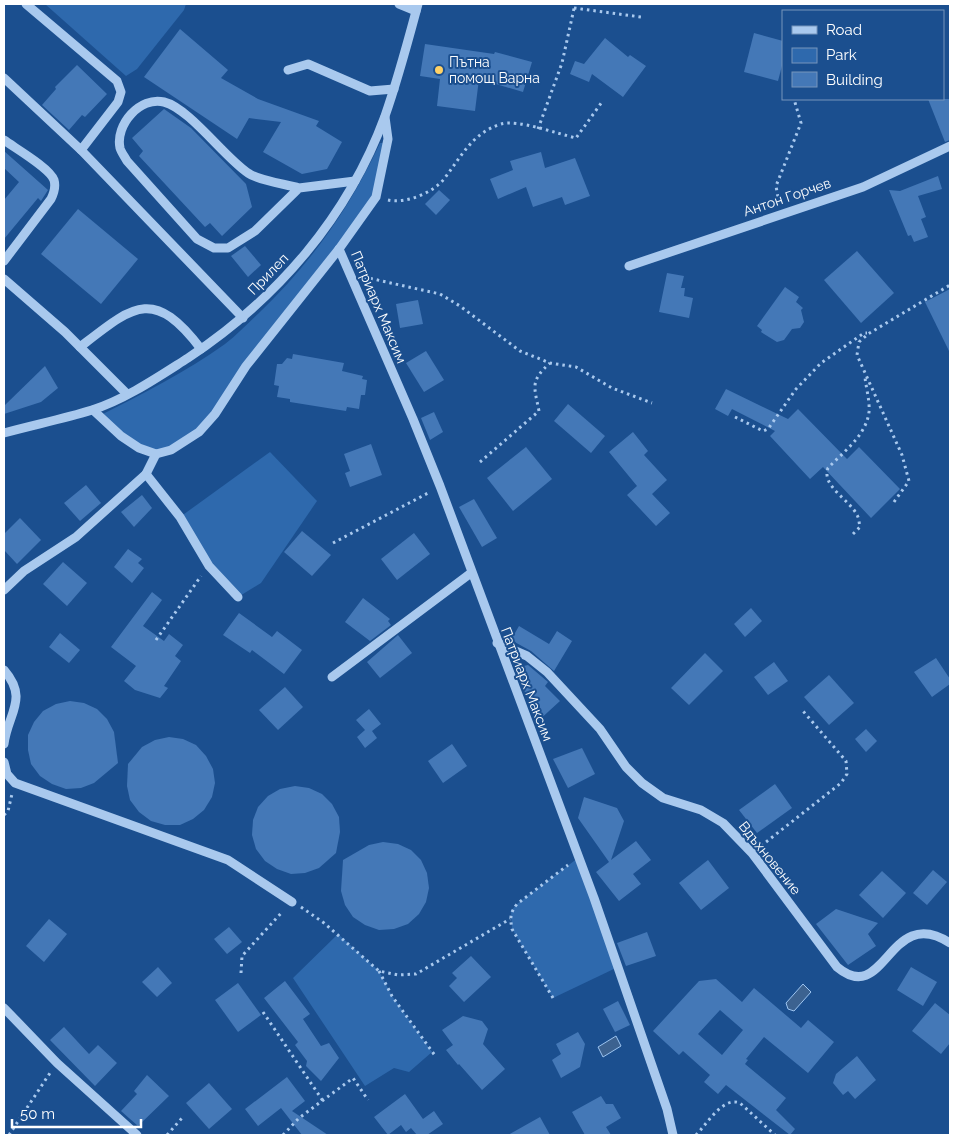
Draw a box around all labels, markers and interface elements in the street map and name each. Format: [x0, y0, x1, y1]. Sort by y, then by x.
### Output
legend [782, 10, 944, 100]
text: Road [826, 21, 862, 39]
text: Park [826, 46, 857, 64]
place label: Пътна помощ Варна [449, 54, 540, 86]
marker: Пътна помощ Варна [433, 64, 445, 76]
text: Building [826, 71, 883, 89]
street label: Антон Горчев [741, 175, 833, 219]
street label: Патриарх Максим [348, 248, 410, 366]
street label: Прилеп [244, 250, 292, 298]
street label: Патриарх Максим [498, 625, 556, 743]
street label: Вдъхновение [736, 818, 804, 898]
scale bar [12, 1096, 141, 1128]
text: 50 m [20, 1105, 55, 1123]

